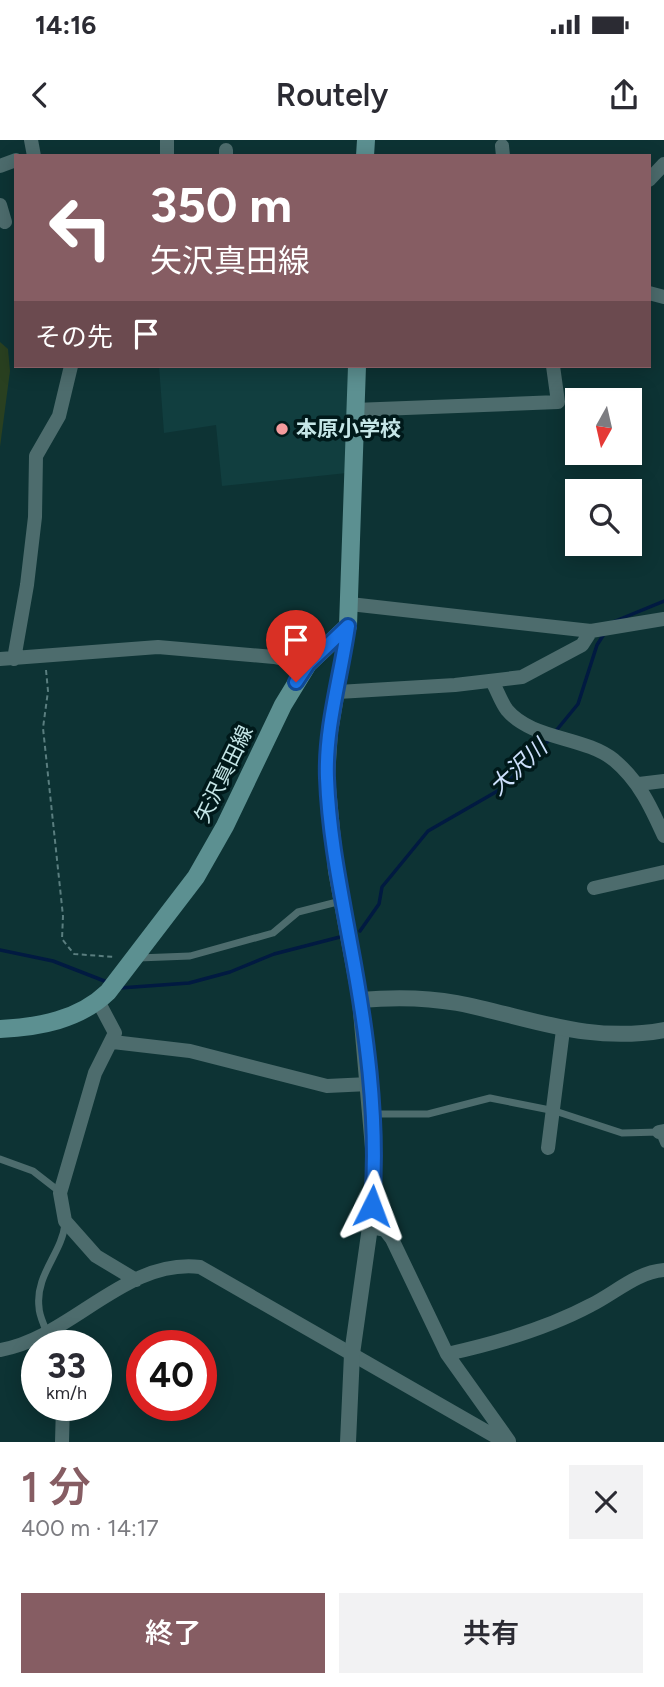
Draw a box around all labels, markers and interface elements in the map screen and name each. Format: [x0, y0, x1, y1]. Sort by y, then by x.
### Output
text: 14:16 [35, 9, 96, 41]
icon: back [21, 76, 59, 114]
text: Routely [276, 76, 388, 114]
icon: share [605, 76, 643, 114]
text: 350 m [150, 175, 292, 234]
icon: left [35, 182, 126, 273]
text: 矢沢真田線 [150, 242, 310, 280]
icon: arrive [127, 315, 165, 353]
text: その先 [35, 321, 113, 353]
north arrow [565, 388, 642, 466]
map controls [565, 388, 642, 556]
place label: 本原小学校 [296, 416, 401, 441]
marker: 本原小学校 [274, 421, 290, 437]
button: search [565, 479, 642, 556]
pin [266, 610, 326, 682]
icon: arrive [277, 621, 315, 659]
street label: 矢沢真田線 [189, 721, 258, 826]
water label: 大沢川 [483, 731, 555, 801]
position arrow [335, 1169, 409, 1243]
speed limit sign: 40 [126, 1330, 217, 1421]
text: 33 [47, 1345, 86, 1387]
text: km/h [46, 1382, 87, 1404]
text: 1 分 [21, 1462, 91, 1513]
button: close [569, 1465, 643, 1539]
text: 400 m · 14:17 [21, 1514, 159, 1542]
button: 終了 [21, 1593, 325, 1673]
button: 共有 [339, 1593, 643, 1673]

